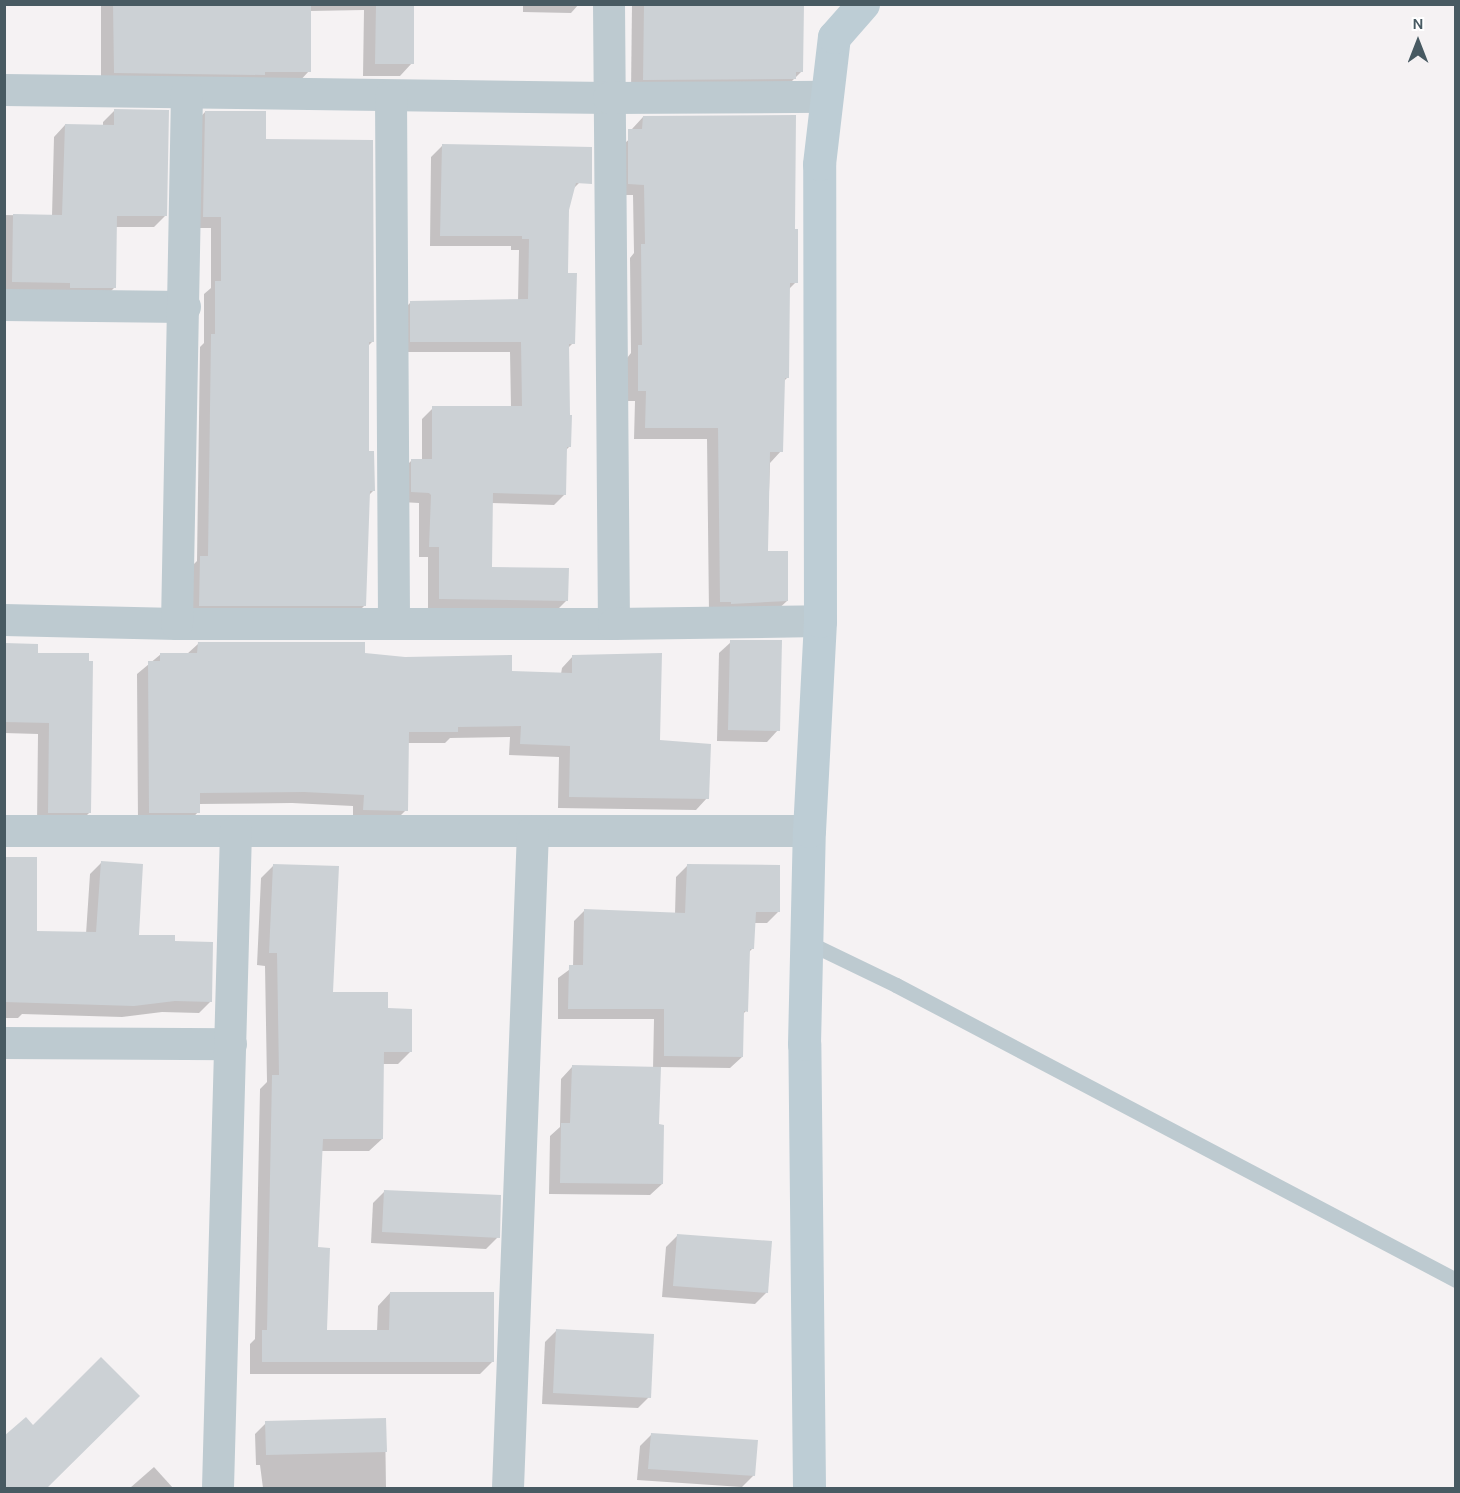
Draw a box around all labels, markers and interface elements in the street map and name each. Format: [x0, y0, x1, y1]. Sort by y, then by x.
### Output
north arrow [1388, 12, 1448, 72]
text: N [1412, 14, 1424, 33]

